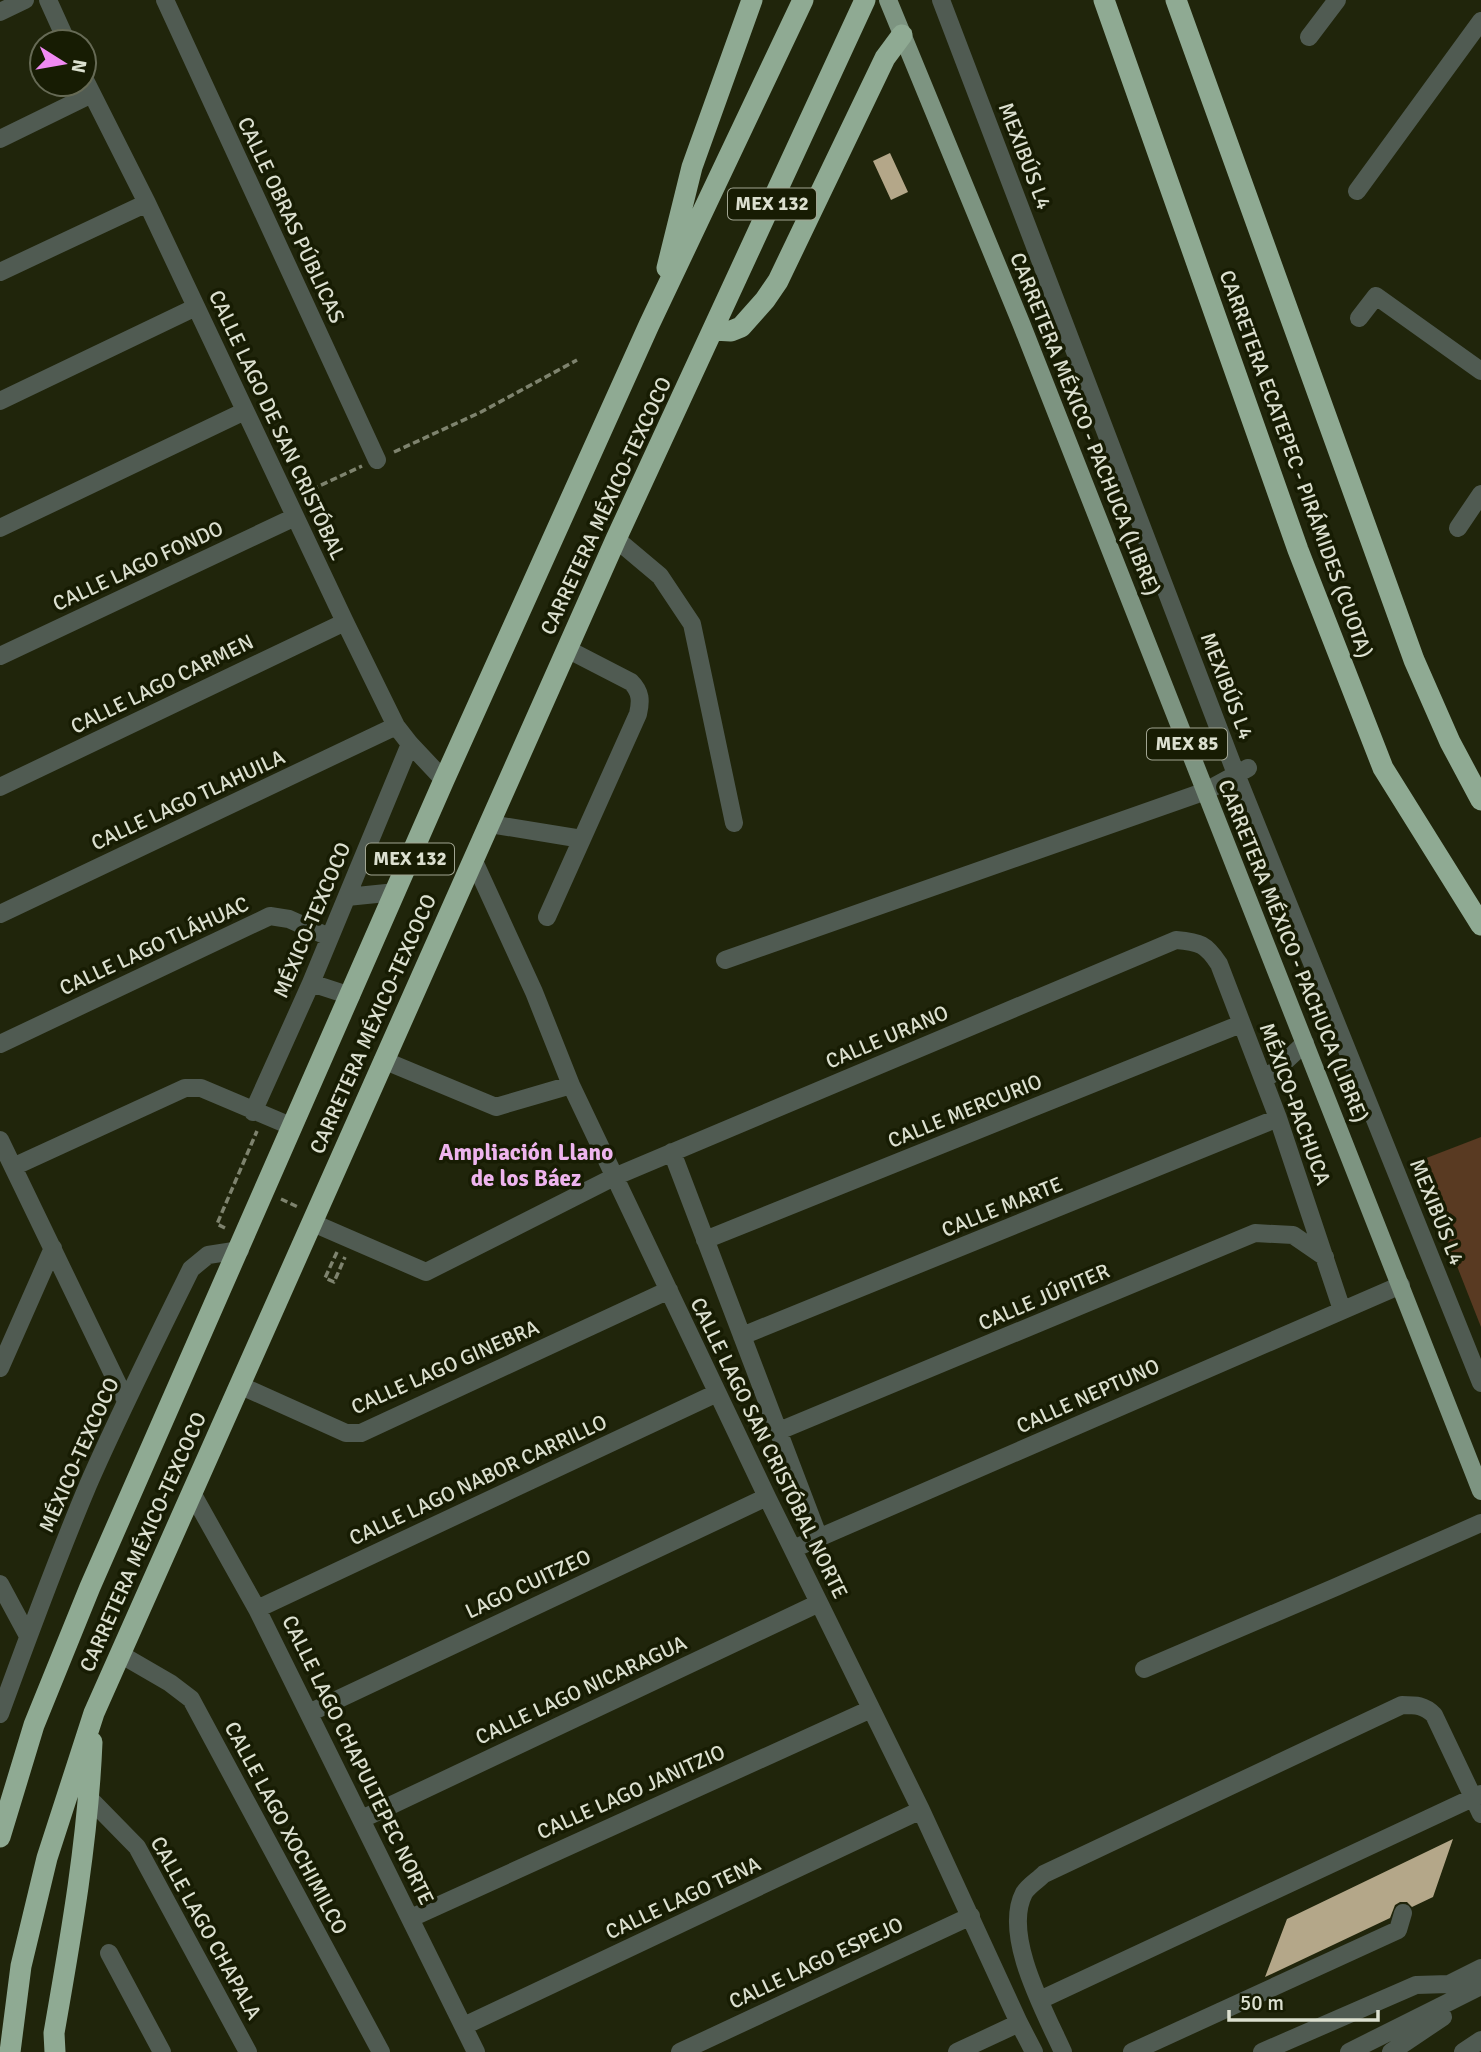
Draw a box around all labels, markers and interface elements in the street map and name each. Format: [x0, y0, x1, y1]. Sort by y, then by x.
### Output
north arrow [28, 28, 98, 98]
text: N [66, 57, 92, 75]
street label: MEXIBÚS L4 [993, 99, 1057, 213]
street label: CALLE OBRAS PÚBLICAS [232, 113, 350, 327]
road number: MEX 132 [728, 188, 816, 220]
street label: CARRETERA MÉXICO - PACHUCA (LIBRE) [1004, 249, 1166, 599]
street label: CARRETERA ECATEPEC - PIRÁMIDES (CUOTA) [1214, 267, 1378, 661]
street label: CALLE LAGO DE SAN CRISTÓBAL [203, 286, 351, 564]
street label: CARRETERA MÉXICO-TEXCOCO [535, 373, 677, 639]
street label: CALLE LAGO FONDO [49, 515, 227, 617]
street label: CALLE LAGO CARMEN [66, 628, 258, 740]
street label: MEXIBÚS L4 [1195, 629, 1259, 743]
road number: MEX 85 [1147, 729, 1227, 760]
street label: CALLE LAGO TLAHUILA [87, 744, 289, 856]
street label: CARRETERA MÉXICO - PACHUCA (LIBRE) [1212, 776, 1374, 1126]
street label: MÉXICO-TEXCOCO [267, 838, 357, 1002]
road number: MEX 132 [366, 844, 454, 874]
street label: CARRETERA MÉXICO-TEXCOCO [304, 890, 442, 1158]
street label: CALLE LAGO TLÁHUAC [55, 891, 253, 1001]
street label: CALLE URANO [822, 999, 952, 1075]
street label: MÉXICO-PACHUCA [1254, 1019, 1336, 1189]
street label: CALLE MERCURIO [884, 1068, 1046, 1154]
district label: Ampliación Llano de los Báez [439, 1138, 613, 1193]
street label: MEXIBÚS L4 [1404, 1155, 1470, 1269]
street label: CALLE MARTE [938, 1171, 1066, 1243]
street label: CALLE JÚPITER [975, 1258, 1113, 1336]
street label: CALLE LAGO SAN CRISTÓBAL NORTE [685, 1293, 853, 1603]
street label: CALLE LAGO GINEBRA [347, 1314, 543, 1420]
street label: CALLE NEPTUNO [1012, 1353, 1164, 1439]
street label: MÉXICO-TEXCOCO [33, 1374, 125, 1536]
street label: CARRETERA MÉXICO-TEXCOCO [74, 1408, 212, 1676]
street label: CALLE LAGO NABOR CARRILLO [345, 1409, 611, 1551]
street label: LAGO CUITZEO [461, 1544, 595, 1624]
street label: CALLE LAGO CHAPULTEPEC NORTE [276, 1611, 440, 1909]
street label: CALLE LAGO NICARAGUA [471, 1630, 691, 1750]
street label: CALLE LAGO XOCHIMILCO [219, 1717, 353, 1939]
street label: CALLE LAGO JANITZIO [533, 1739, 729, 1845]
street label: CALLE LAGO CHAPALA [145, 1832, 267, 2024]
street label: CALLE LAGO TENA [601, 1851, 765, 1945]
street label: CALLE LAGO ESPEJO [725, 1911, 907, 2015]
scale bar [1229, 1979, 1378, 2023]
text: 50 m [1240, 1990, 1284, 2016]

